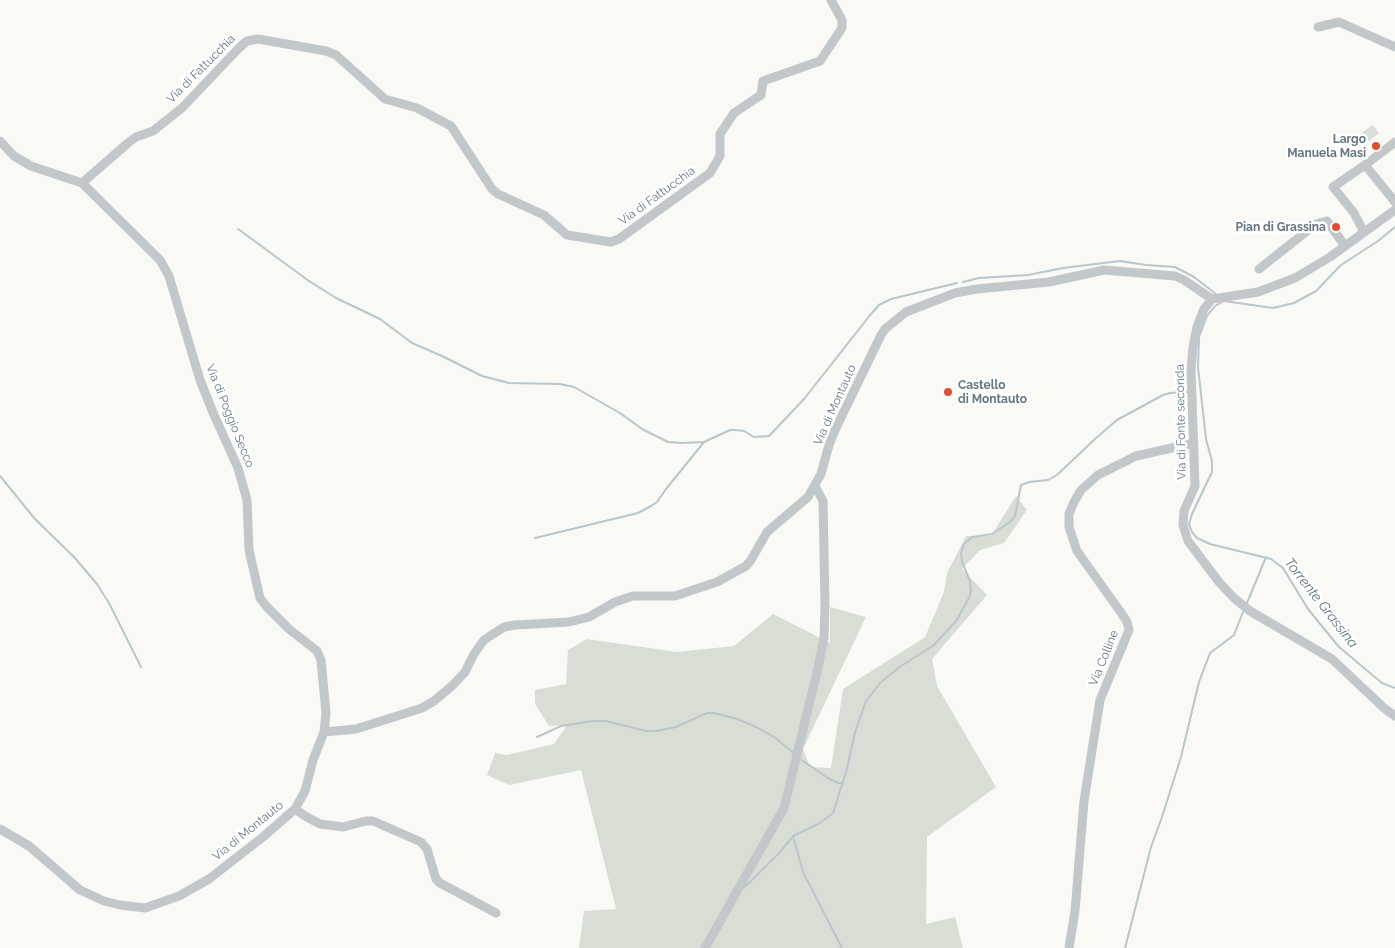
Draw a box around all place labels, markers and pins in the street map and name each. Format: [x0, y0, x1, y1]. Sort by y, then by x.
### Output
place label: Largo Manuela Masi [1287, 132, 1366, 160]
marker: Largo Manuela Masi [1370, 140, 1382, 152]
place label: Pian di Grassina [1236, 220, 1326, 234]
marker: Pian di Grassina [1330, 221, 1342, 233]
place label: Castello di Montauto [958, 378, 1027, 406]
marker: Castello di Montauto [942, 386, 954, 398]

